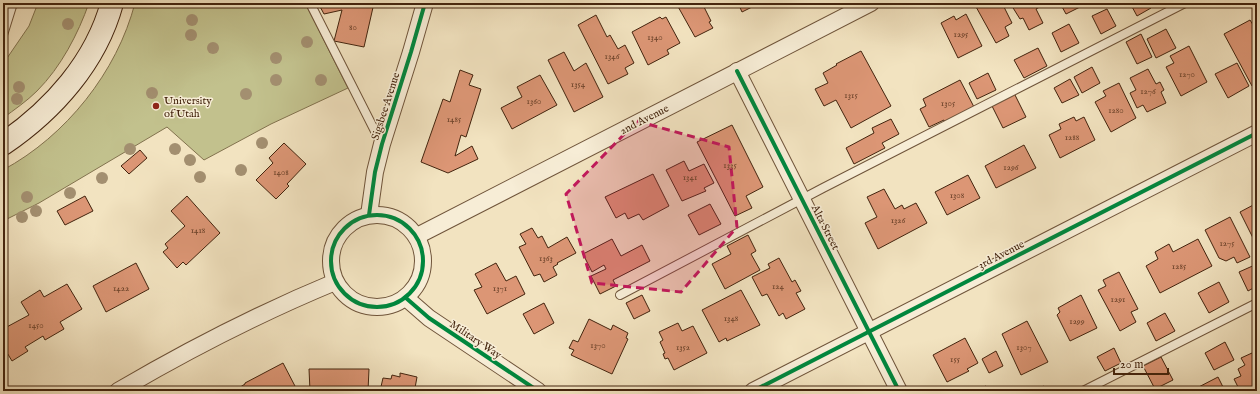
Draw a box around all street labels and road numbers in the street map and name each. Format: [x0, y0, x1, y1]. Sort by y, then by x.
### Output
street label: Sigsbee Avenue [368, 71, 403, 142]
street label: 2nd Avenue [618, 102, 671, 138]
street label: Alta Street [807, 202, 843, 253]
street label: 3rd Avenue [976, 237, 1027, 272]
street label: Military Way [447, 317, 504, 363]

